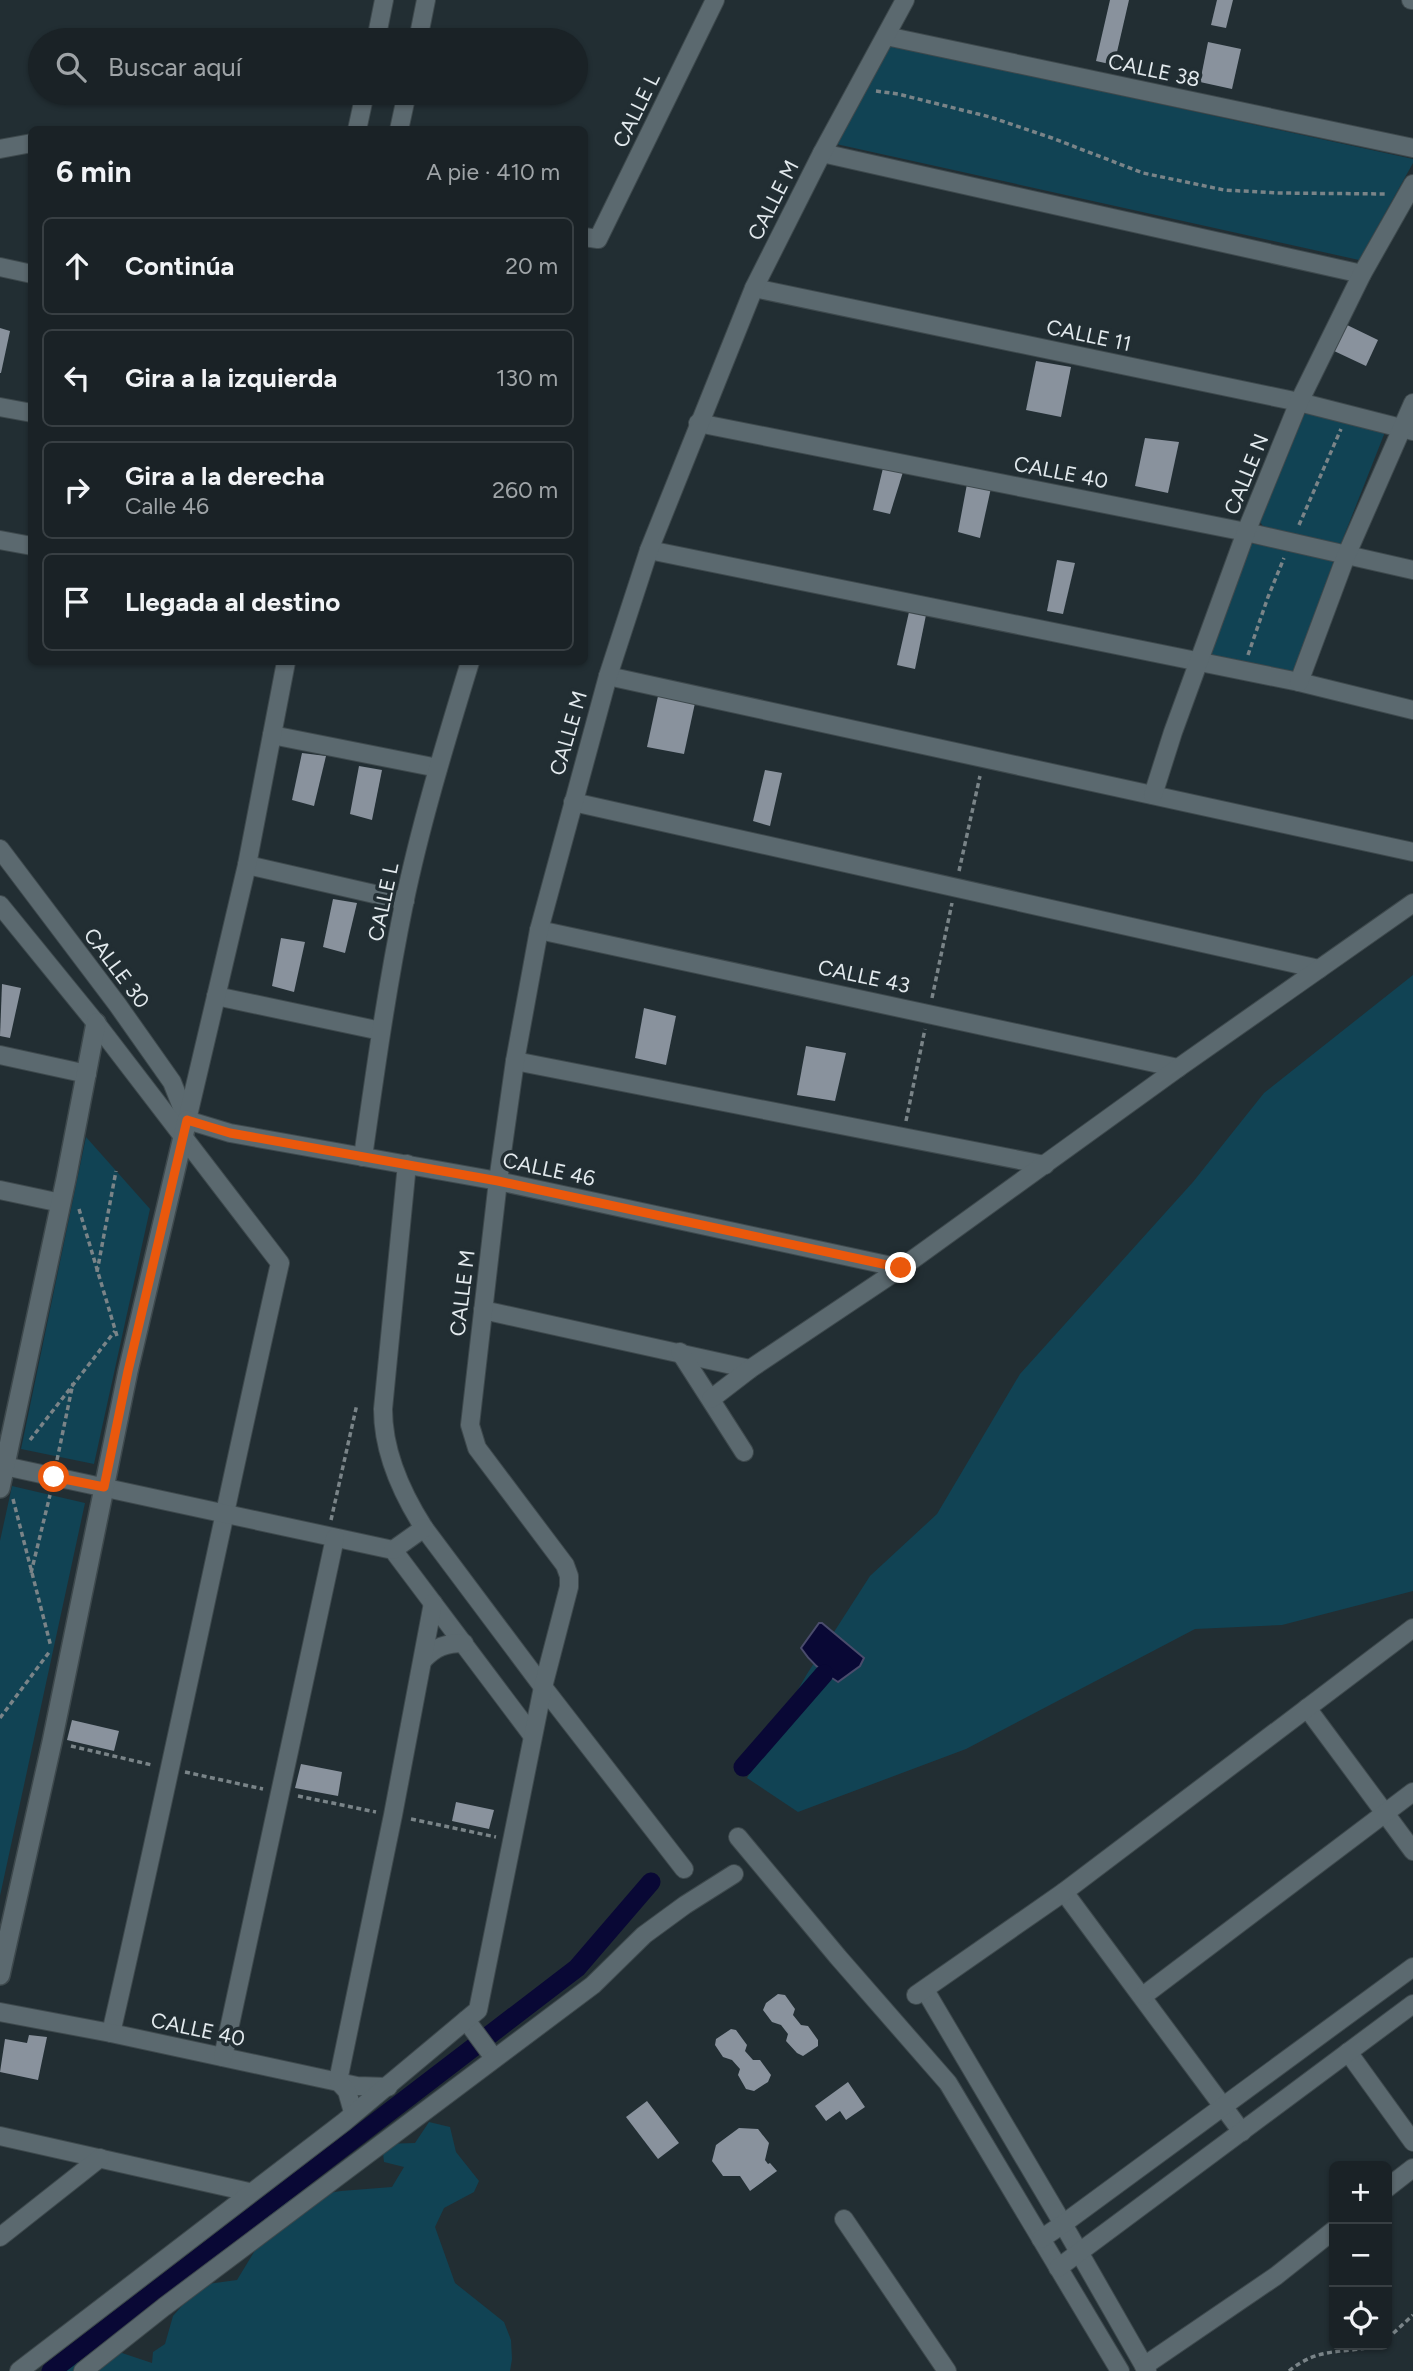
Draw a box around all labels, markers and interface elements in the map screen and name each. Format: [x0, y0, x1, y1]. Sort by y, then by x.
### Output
search box [28, 28, 588, 105]
icon: search [52, 48, 90, 86]
street label: CALLE 38 [1106, 48, 1202, 92]
text: Buscar aquí [108, 51, 242, 83]
street label: CALLE L [607, 69, 665, 151]
text: 6 min [56, 153, 132, 190]
street label: CALLE M [742, 156, 804, 244]
text: A pie · 410 m [426, 158, 560, 186]
icon: ahead [58, 247, 96, 285]
text: Continúa [125, 250, 234, 282]
text: 20 m [505, 252, 558, 280]
street label: CALLE 11 [1044, 314, 1134, 356]
icon: left [58, 359, 96, 397]
text: Gira a la izquierda [125, 362, 337, 394]
text: 130 m [496, 364, 558, 392]
street label: CALLE N [1218, 430, 1274, 518]
street label: CALLE 40 [1012, 451, 1110, 493]
text: Gira a la derecha [125, 460, 325, 492]
icon: right [58, 471, 96, 509]
text: 260 m [492, 476, 558, 504]
text: Calle 46 [125, 492, 209, 520]
icon: arrive [58, 583, 96, 621]
text: Llegada al destino [125, 586, 340, 618]
street label: CALLE M [544, 688, 592, 778]
street label: CALLE L [362, 860, 404, 944]
street label: CALLE 30 [79, 923, 155, 1013]
street label: CALLE 43 [816, 954, 912, 998]
street label: CALLE 46 [501, 1147, 598, 1191]
street label: CALLE M [444, 1249, 480, 1337]
route end [885, 1252, 916, 1283]
route start [38, 1461, 69, 1492]
street label: CALLE 40 [149, 2007, 247, 2051]
map controls [1329, 2161, 1392, 2350]
button: + [1329, 2161, 1392, 2224]
button: − [1329, 2224, 1392, 2287]
button: locate [1329, 2287, 1392, 2350]

